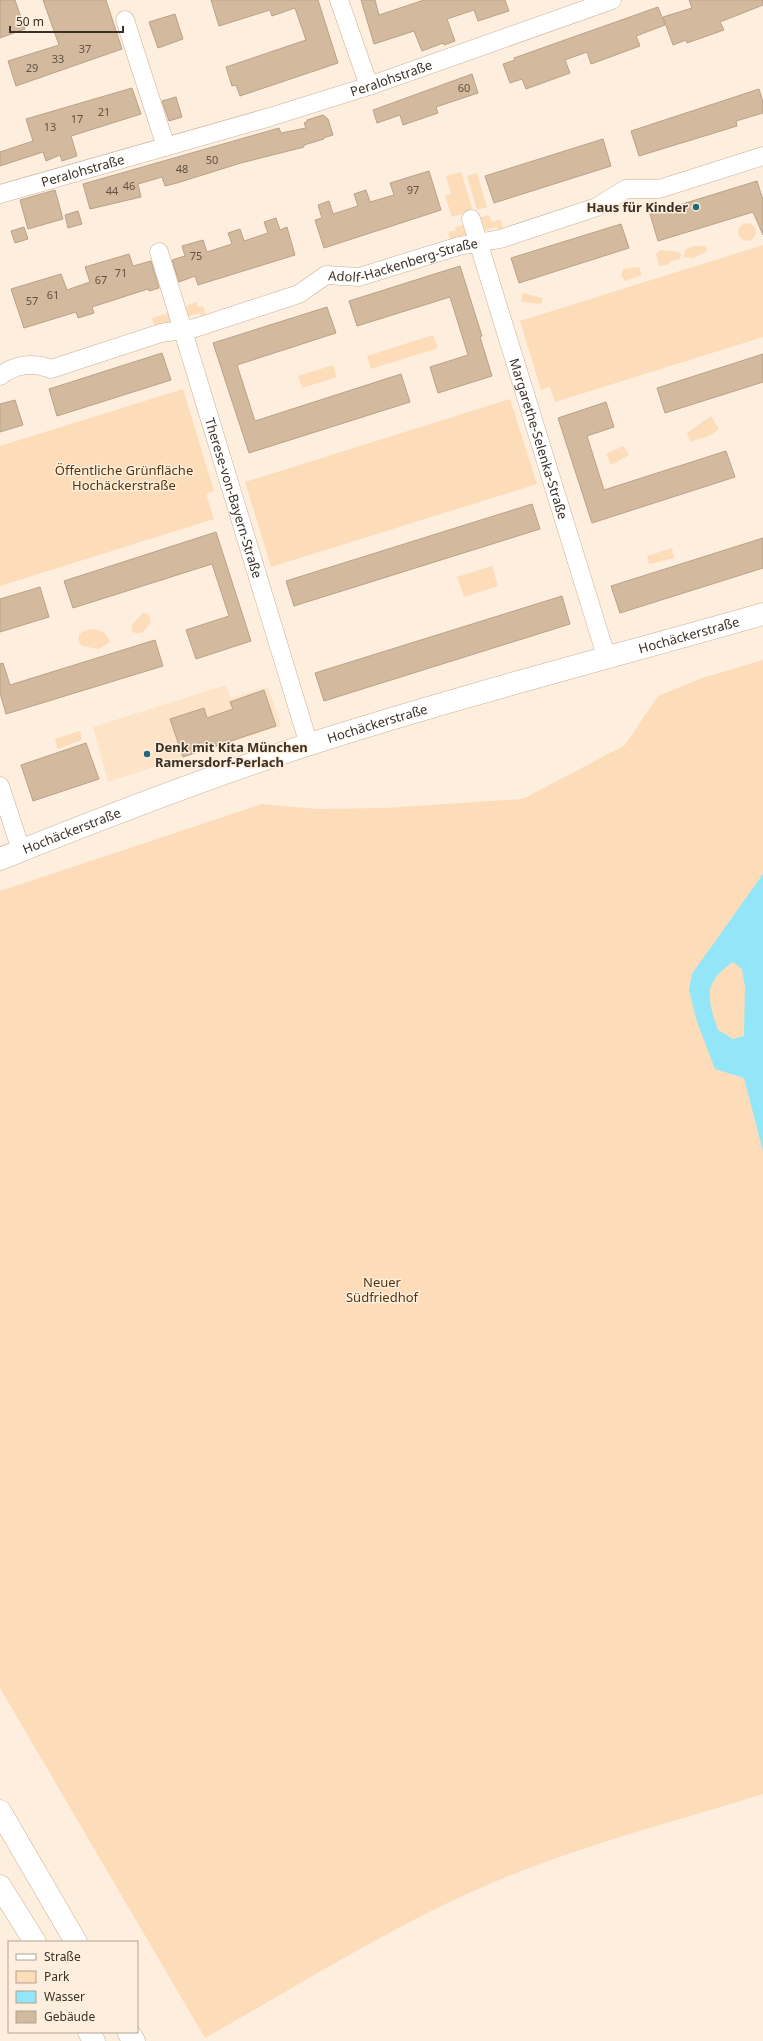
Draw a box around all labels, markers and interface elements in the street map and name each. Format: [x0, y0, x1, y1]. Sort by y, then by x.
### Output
scale bar [10, 8, 123, 34]
text: 50 m [16, 13, 44, 30]
house number: 37 [79, 41, 91, 56]
house number: 33 [52, 51, 64, 66]
street label: Peralohstraße [348, 55, 435, 100]
house number: 29 [26, 60, 38, 75]
house number: 60 [458, 80, 470, 95]
house number: 21 [98, 104, 110, 119]
house number: 17 [71, 111, 83, 126]
house number: 13 [44, 119, 56, 134]
street label: Peralohstraße [39, 150, 126, 191]
house number: 50 [206, 152, 218, 167]
house number: 48 [176, 161, 188, 176]
house number: 46 [123, 178, 135, 193]
house number: 97 [407, 182, 419, 197]
house number: 44 [106, 183, 119, 198]
place label: Haus für Kinder [586, 198, 688, 216]
marker: Haus für Kinder [691, 202, 701, 212]
street label: Adolf-Hackenberg-Straße [328, 234, 479, 286]
house number: 75 [190, 248, 202, 263]
house number: 71 [115, 265, 127, 280]
house number: 67 [95, 272, 107, 287]
house number: 61 [47, 287, 59, 302]
house number: 57 [26, 293, 38, 308]
street label: Margarethe-Selenka-Straße [506, 356, 572, 522]
street label: Therese-von-Bayern-Straße [201, 416, 267, 580]
park label: Öffentliche Grünfläche Hochäckerstraße [55, 461, 193, 494]
street label: Hochäckerstraße [636, 612, 741, 657]
street label: Hochäckerstraße [325, 700, 429, 747]
place label: Denk mit Kita München Ramersdorf-Perlach [155, 738, 308, 771]
marker: Denk mit Kita München Ramersdorf-Perlach [142, 749, 152, 759]
street label: Hochäckerstraße [20, 803, 123, 858]
park label: Neuer Südfriedhof [346, 1273, 420, 1306]
legend [8, 1941, 138, 2033]
text: Straße [44, 1948, 81, 1965]
text: Park [44, 1968, 70, 1985]
text: Wasser [44, 1988, 85, 2005]
text: Gebäude [44, 2008, 95, 2025]

